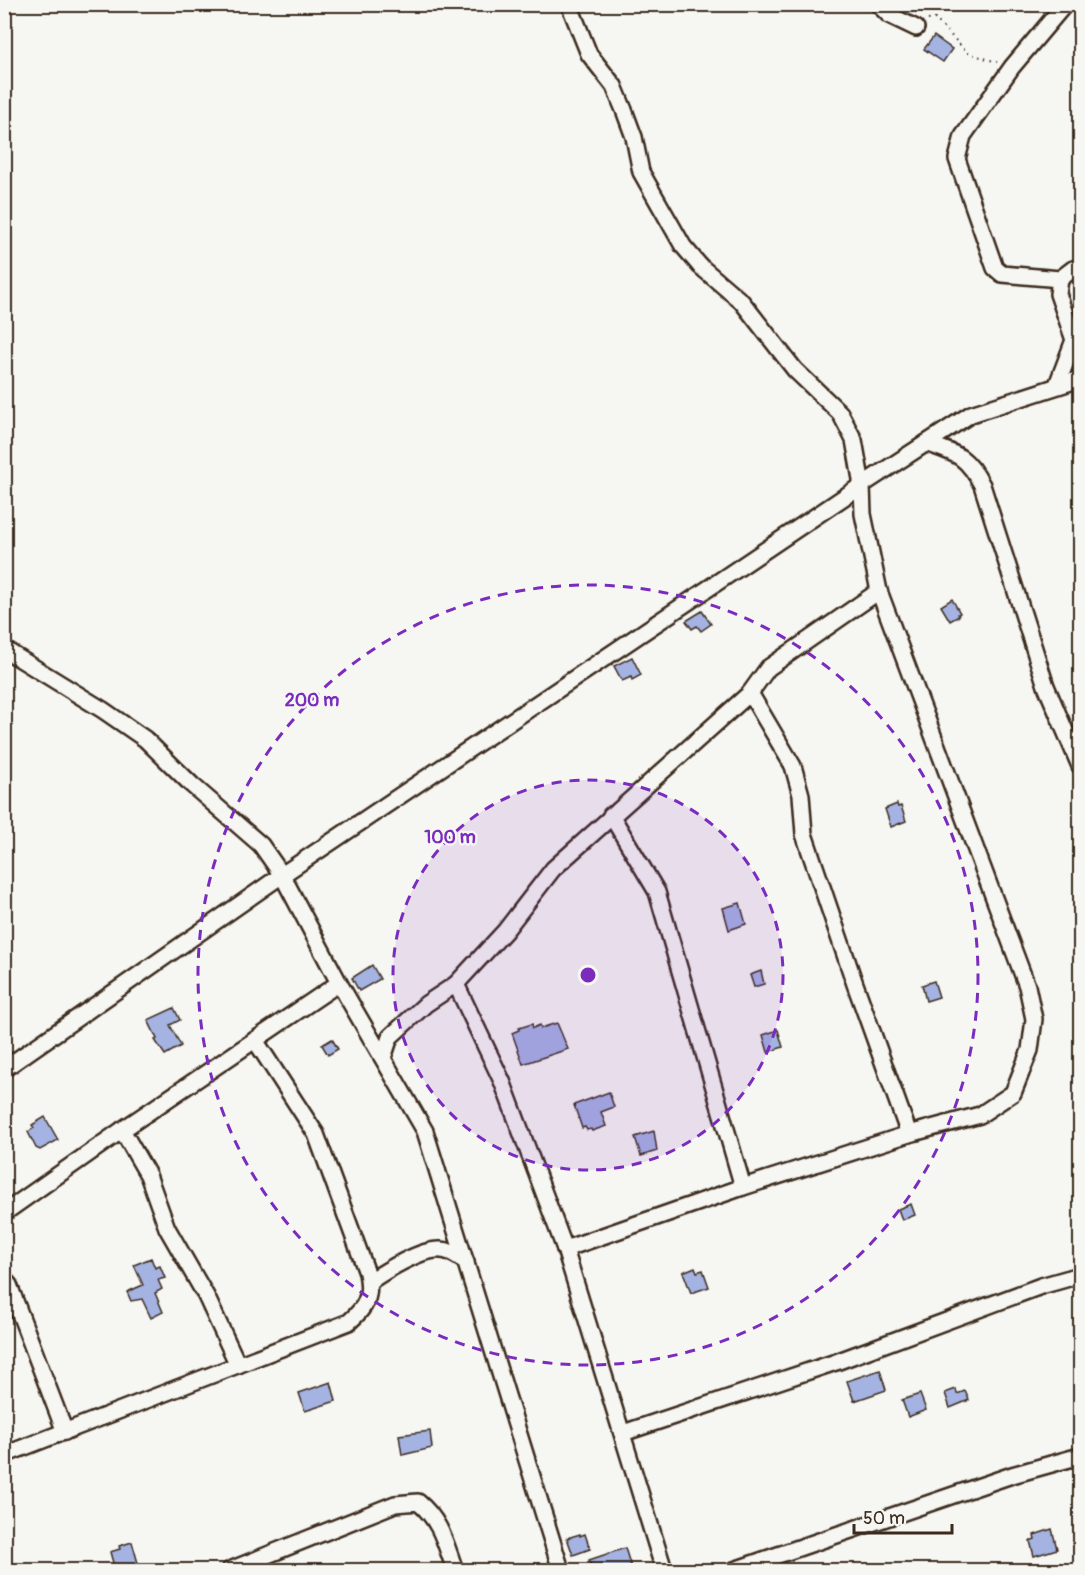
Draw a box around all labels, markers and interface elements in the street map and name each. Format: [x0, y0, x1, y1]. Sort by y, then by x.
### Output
text: 200 m [285, 689, 339, 712]
text: 100 m [424, 826, 476, 849]
centre of rings [578, 965, 598, 985]
scale bar [854, 1497, 952, 1535]
text: 50 m [863, 1507, 905, 1530]

